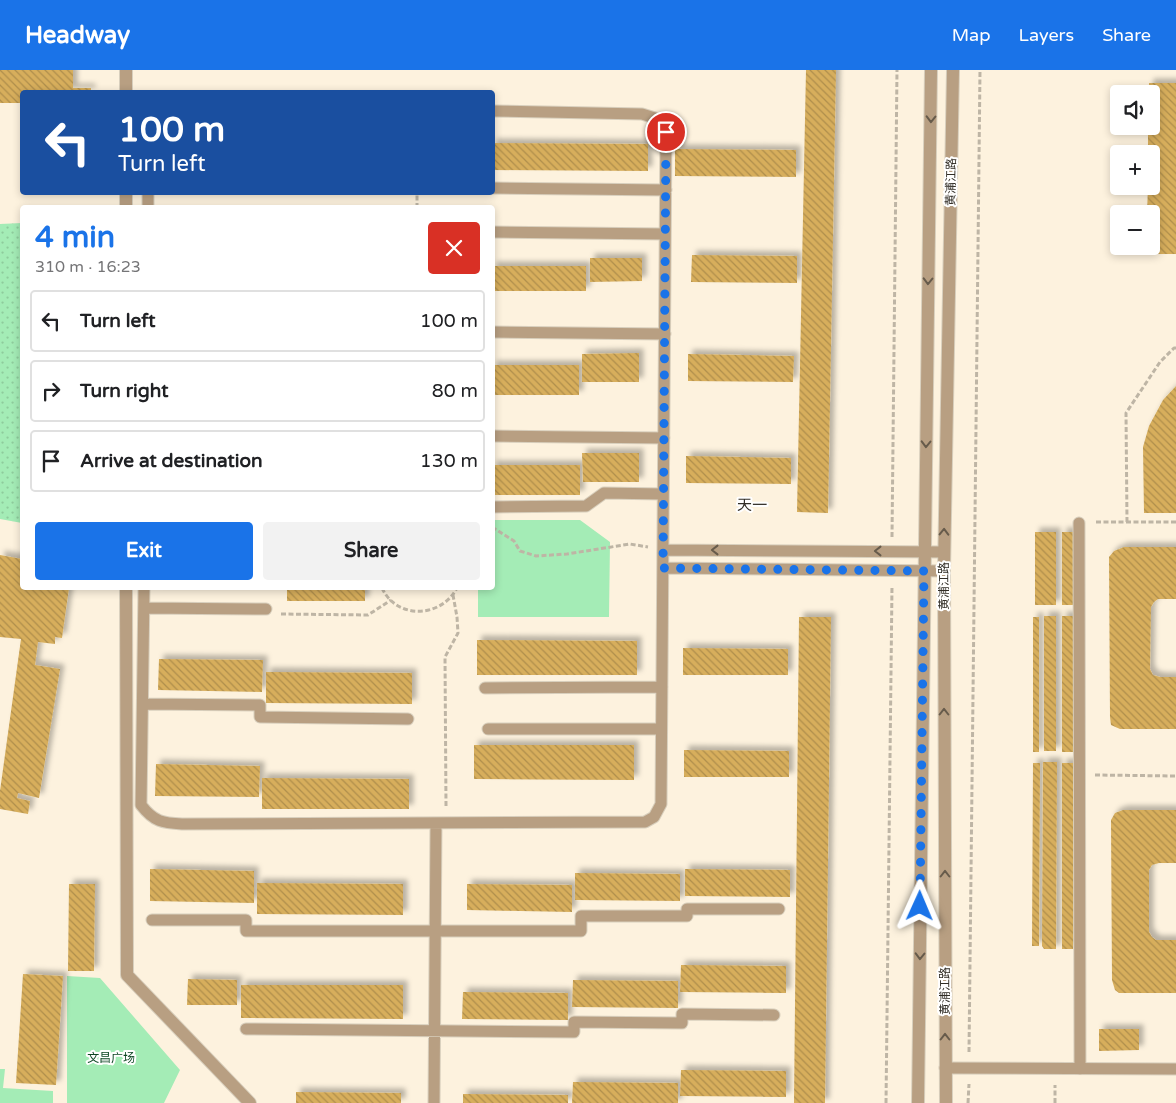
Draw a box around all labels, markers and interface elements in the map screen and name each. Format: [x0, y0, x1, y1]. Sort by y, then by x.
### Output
text: Headway [25, 21, 130, 50]
text: Map [952, 24, 991, 46]
text: Layers [1019, 24, 1074, 46]
text: Share [1102, 24, 1151, 46]
map controls [1110, 85, 1160, 255]
button: sound [1110, 85, 1160, 135]
text: 100 m [118, 109, 225, 151]
icon: left [35, 110, 100, 175]
pin [645, 111, 687, 153]
one-way arrow [925, 115, 936, 123]
icon: arrive [652, 118, 680, 146]
button: + [1110, 145, 1160, 195]
text: Turn left [118, 151, 206, 177]
street label: 黄浦江路 [944, 158, 958, 206]
button: − [1110, 205, 1160, 255]
text: 4 min [35, 219, 115, 256]
button: close [428, 222, 480, 274]
text: 310 m · 16:23 [35, 257, 141, 277]
one-way arrow [923, 278, 933, 285]
icon: left [37, 307, 65, 335]
text: Turn left [80, 310, 156, 332]
text: 100 m [420, 310, 478, 332]
icon: right [37, 377, 65, 405]
text: Turn right [80, 380, 168, 402]
text: 80 m [432, 380, 478, 402]
one-way arrow [921, 440, 931, 448]
icon: arrive [37, 447, 65, 475]
text: Arrive at destination [80, 450, 263, 472]
text: 130 m [420, 450, 478, 472]
district label: 天一 [737, 496, 767, 514]
button: Exit [35, 522, 253, 580]
button: Share [263, 522, 480, 580]
one-way arrow [939, 528, 949, 536]
one-way arrow [711, 545, 718, 555]
one-way arrow [873, 546, 881, 556]
street label: 黄浦江路 [937, 562, 951, 610]
one-way arrow [939, 708, 949, 716]
one-way arrow [940, 870, 950, 878]
position arrow [893, 879, 945, 931]
one-way arrow [915, 952, 925, 960]
street label: 黄浦江路 [938, 967, 952, 1015]
one-way arrow [940, 1033, 950, 1040]
park label: 文昌广场 [87, 1051, 135, 1065]

